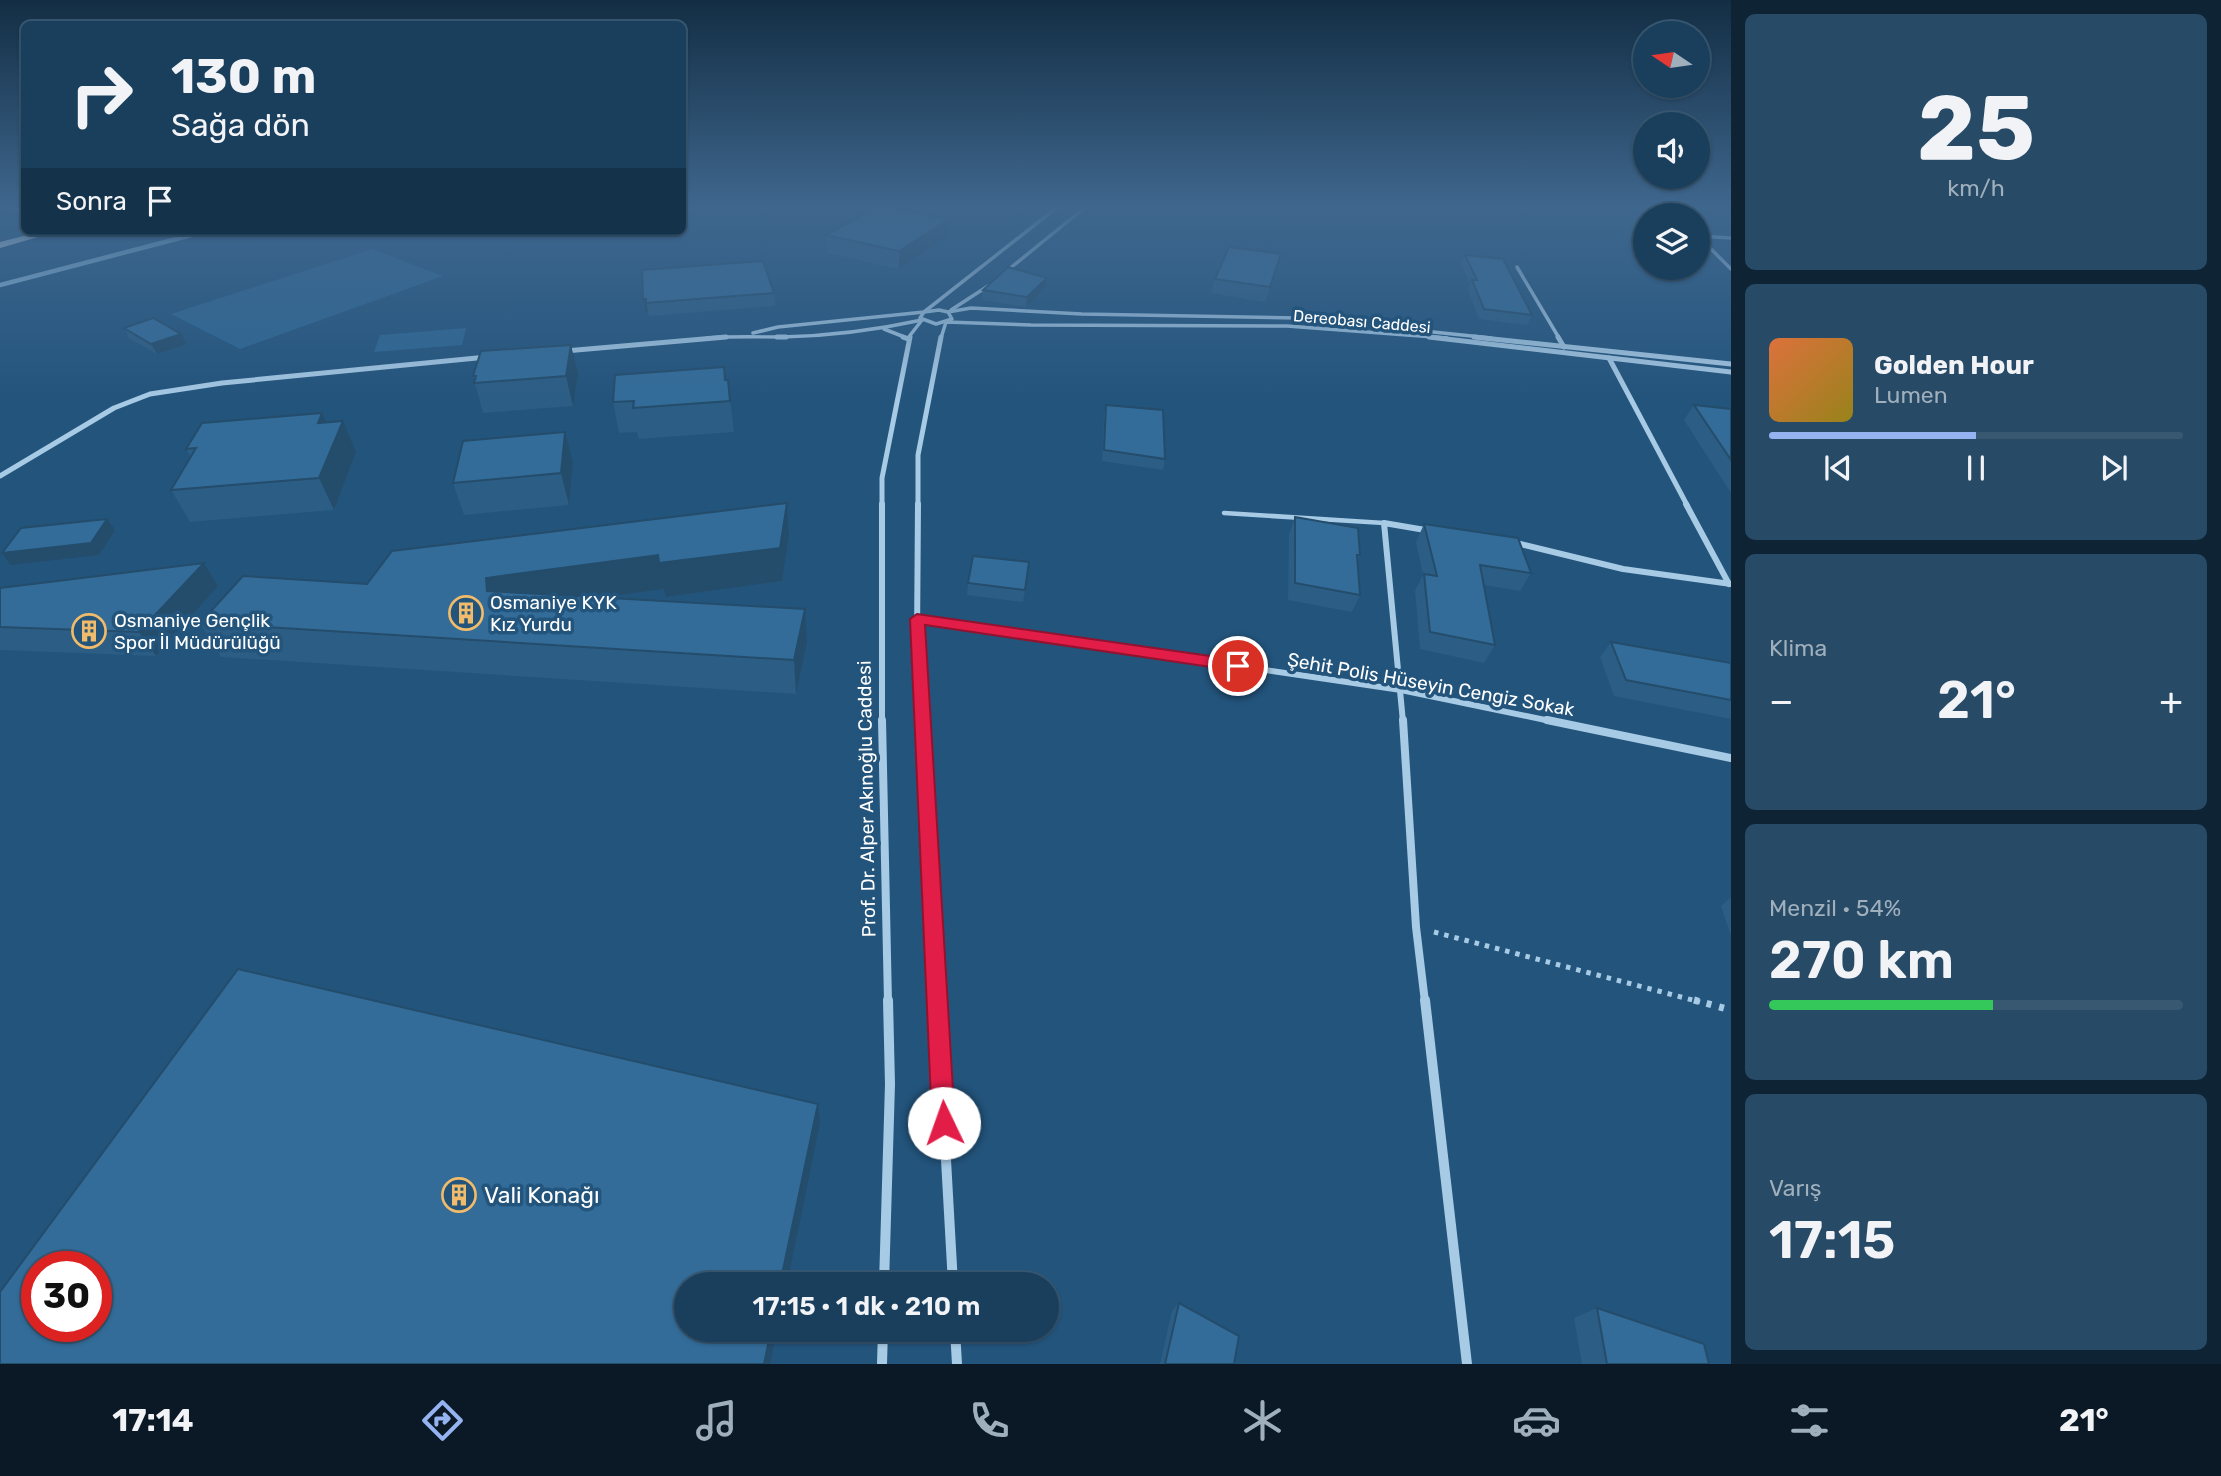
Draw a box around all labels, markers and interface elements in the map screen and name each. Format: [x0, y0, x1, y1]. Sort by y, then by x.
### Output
north arrow [1633, 21, 1710, 98]
map controls [1633, 21, 1710, 280]
text: 130 m [171, 47, 316, 105]
icon: right [56, 49, 147, 140]
text: 25 [1917, 74, 2035, 182]
text: Sağa dön [171, 106, 310, 144]
button: sound [1633, 112, 1710, 189]
text: km/h [1947, 174, 2005, 202]
icon: arrive [141, 182, 179, 220]
text: Sonra [56, 186, 127, 217]
button: layers [1633, 203, 1710, 280]
street label: Dereobası Caddesi [1292, 306, 1431, 337]
text: Golden Hour [1874, 350, 2034, 381]
text: Lumen [1874, 381, 1948, 409]
icon: previous [1819, 449, 1857, 487]
icon: pause [1957, 449, 1995, 487]
icon: next [2095, 449, 2133, 487]
place label: Osmaniye KYK Kız Yurdu [490, 591, 617, 636]
building icon: Osmaniye KYK Kız Yurdu [447, 594, 485, 632]
place label: Osmaniye Gençlik Spor İl Müdürülüğü [114, 609, 281, 654]
building icon: Osmaniye Gençlik Spor İl Müdürülüğü [70, 612, 108, 650]
text: Klima [1769, 634, 1827, 662]
pin [1208, 636, 1268, 696]
icon: arrive [1219, 647, 1257, 685]
street label: Şehit Polis Hüseyin Cengiz Sokak [1286, 648, 1576, 721]
street label: Prof. Dr. Alper Akınoğlu Caddesi [853, 660, 880, 938]
text: 21° [1937, 669, 2016, 731]
text: − [1769, 678, 1794, 724]
text: + [2159, 678, 2183, 724]
text: Menzil · 54% [1769, 894, 1901, 922]
text: 270 km [1769, 929, 1954, 991]
position arrow [907, 1086, 981, 1160]
text: Varış [1769, 1174, 1822, 1202]
building icon: Vali Konağı [440, 1176, 478, 1214]
place label: Vali Konağı [484, 1181, 600, 1209]
text: 17:15 [1769, 1209, 1895, 1271]
speed limit sign: 30 [21, 1251, 112, 1342]
text: 17:15 · 1 dk · 210 m [753, 1291, 981, 1322]
icon: directions [418, 1396, 467, 1445]
icon: music [692, 1396, 741, 1445]
icon: phone [965, 1396, 1014, 1445]
icon: climate [1238, 1396, 1287, 1445]
icon: car [1512, 1396, 1561, 1445]
icon: filters [1785, 1396, 1834, 1445]
text: 17:14 [112, 1401, 194, 1439]
text: 21° [2059, 1401, 2109, 1439]

